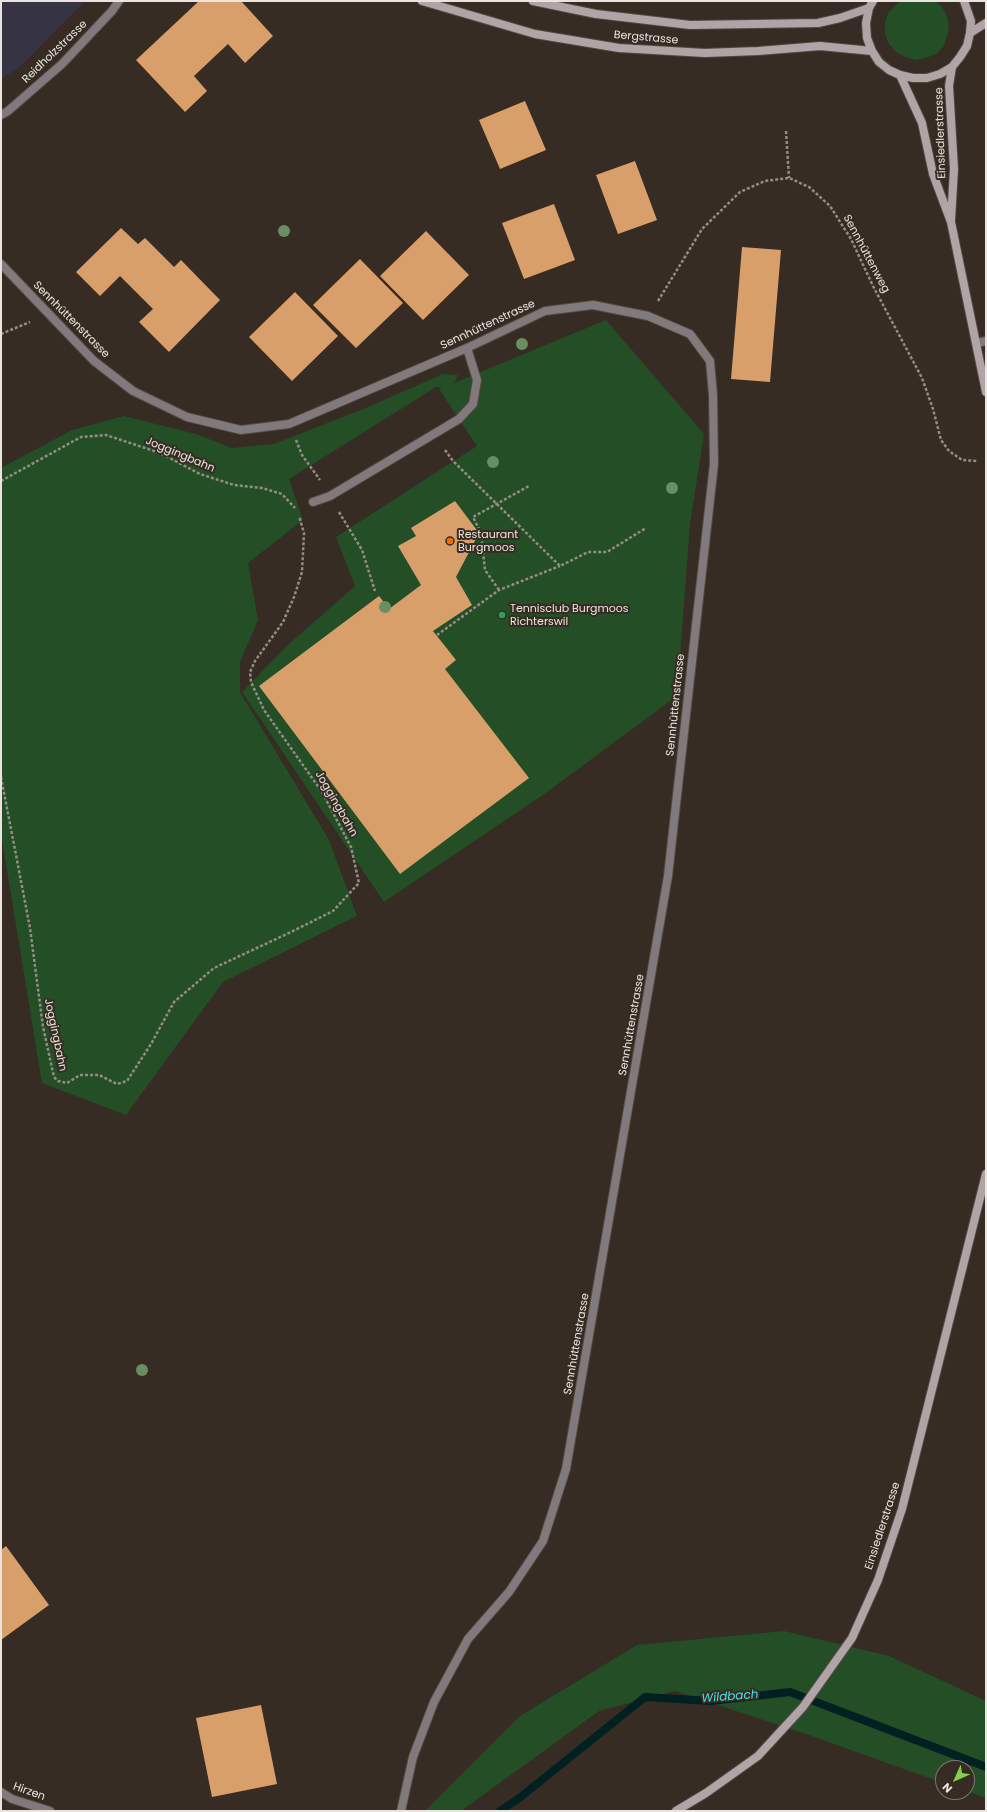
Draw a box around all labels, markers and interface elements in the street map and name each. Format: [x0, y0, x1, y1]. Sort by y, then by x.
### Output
street label: Reidholzstrasse [20, 18, 90, 86]
street label: Bergstrasse [613, 29, 679, 47]
street label: Einsiedlerstrasse [933, 87, 949, 179]
street label: Sennhüttenweg [840, 213, 892, 295]
street label: Sennhüttenstrasse [30, 279, 112, 361]
street label: Sennhüttenstrasse [439, 297, 537, 353]
street label: Joggingbahn [143, 434, 217, 476]
place label: Restaurant Burgmoos [458, 528, 518, 554]
marker: Restaurant Burgmoos [445, 536, 455, 546]
place label: Tennisclub Burgmoos Richterswil [510, 602, 629, 628]
marker: Tennisclub Burgmoos Richterswil [497, 610, 507, 620]
street label: Sennhüttenstrasse [664, 653, 688, 757]
street label: Joggingbahn [312, 769, 360, 839]
street label: Sennhüttenstrasse [617, 973, 647, 1077]
street label: Joggingbahn [41, 997, 69, 1073]
street label: Sennhüttenstrasse [562, 1292, 592, 1396]
street label: Einsiedlerstrasse [863, 1481, 903, 1571]
water label: Wildbach [701, 1688, 759, 1706]
north arrow [935, 1760, 975, 1800]
text: N [939, 1779, 956, 1796]
street label: Hirzen [11, 1780, 47, 1804]

